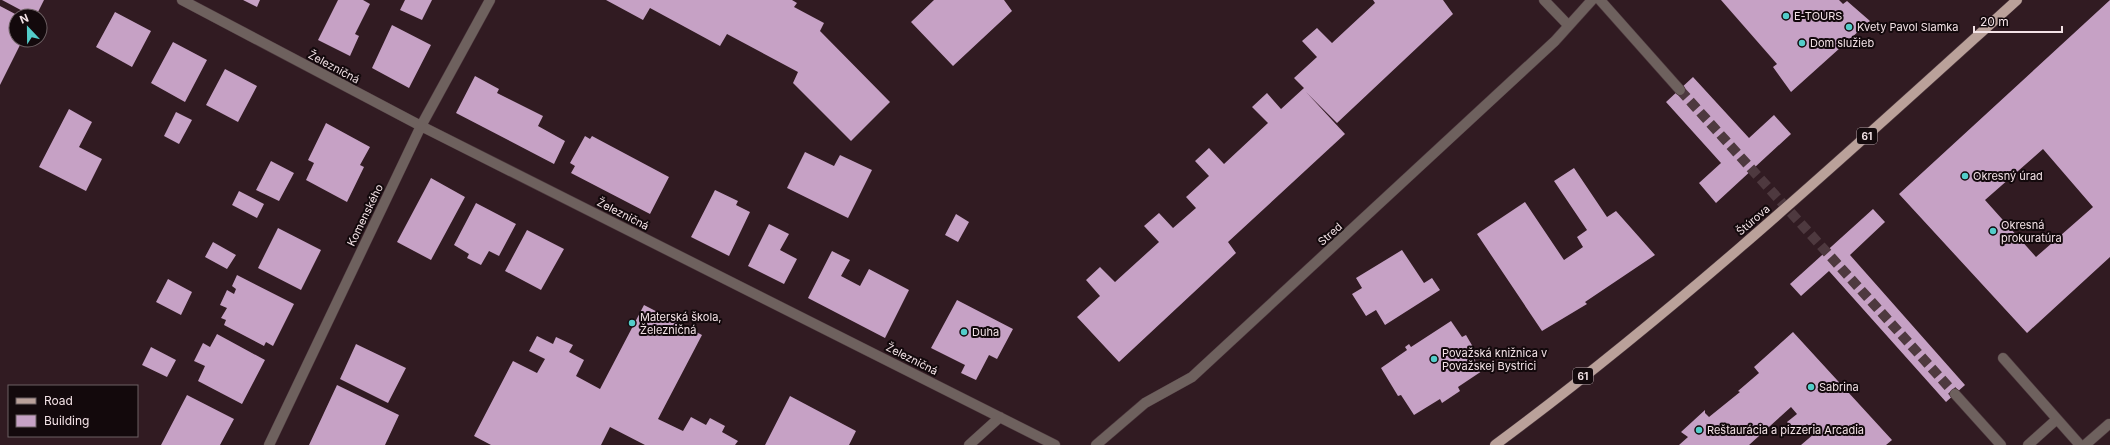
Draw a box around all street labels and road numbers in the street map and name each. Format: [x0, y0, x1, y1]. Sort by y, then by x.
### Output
street label: Železničná [306, 48, 362, 86]
road number: 61 [1857, 128, 1877, 144]
street label: Komenského [344, 181, 386, 248]
street label: Železničná [595, 195, 651, 233]
street label: Štúrova [1733, 202, 1773, 238]
street label: Stred [1315, 220, 1345, 248]
street label: Železničná [884, 340, 940, 378]
road number: 61 [1573, 368, 1593, 384]

